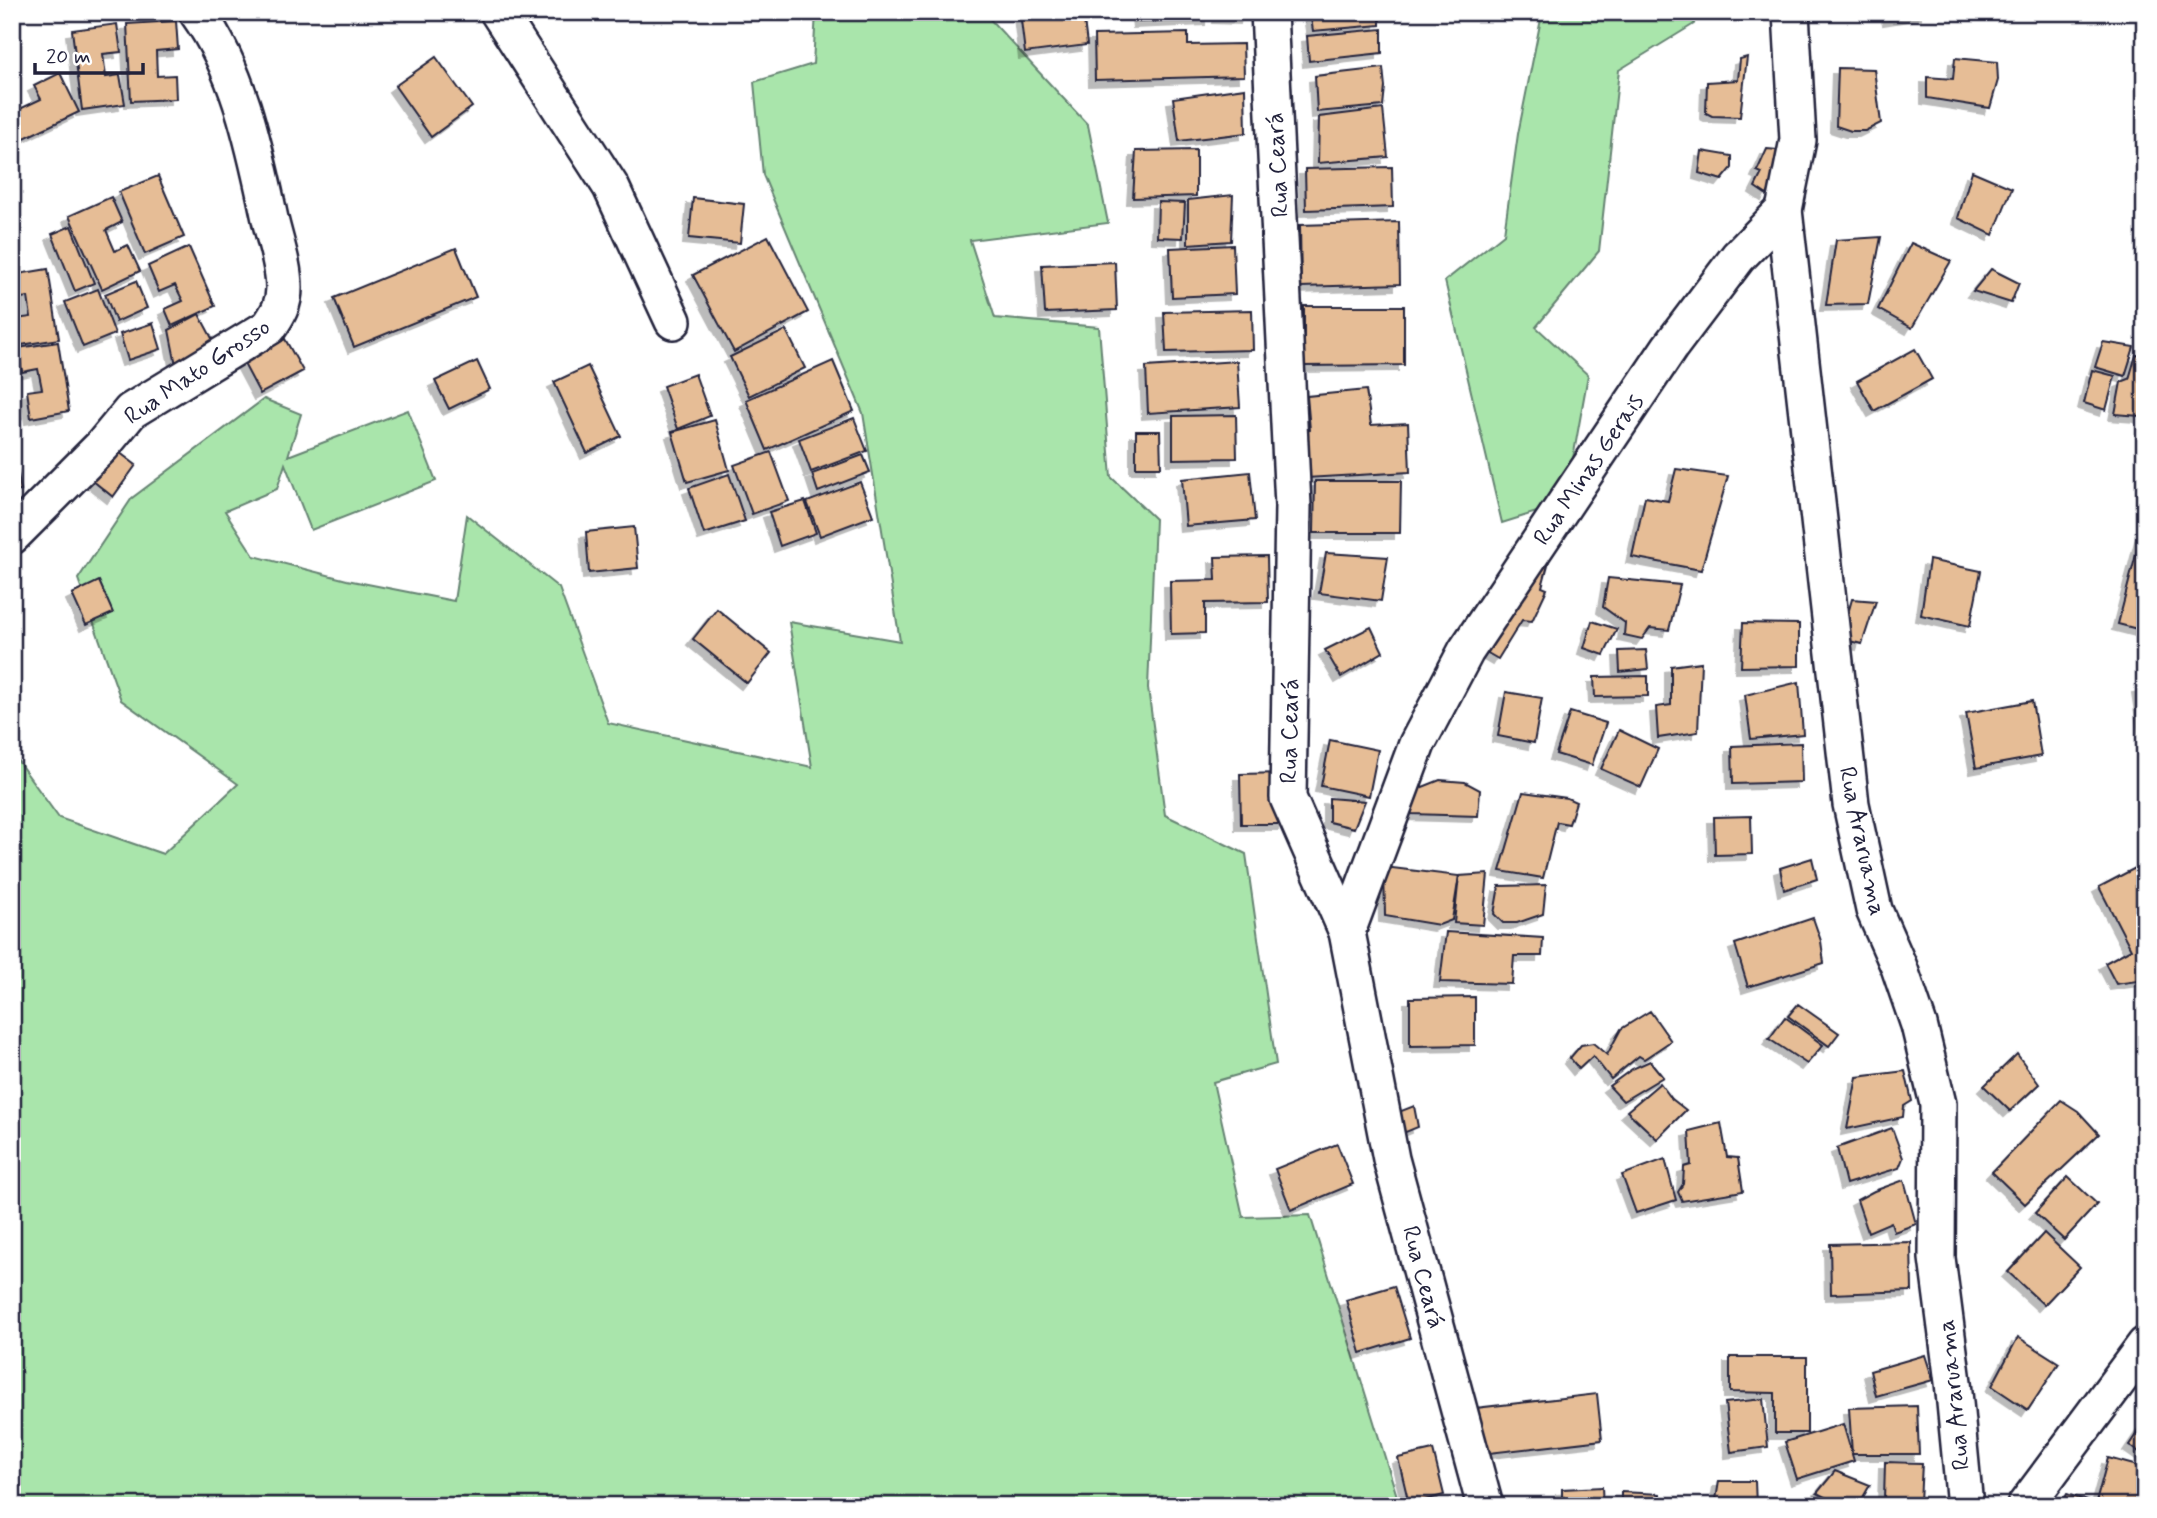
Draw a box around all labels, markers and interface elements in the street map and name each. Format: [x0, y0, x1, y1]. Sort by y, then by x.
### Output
scale bar [35, 32, 144, 76]
text: 20 m [46, 43, 91, 71]
street label: Rua Ceará [1260, 112, 1297, 218]
street label: Rua Mato Grosso [119, 312, 277, 433]
street label: Rua Minas Gerais [1527, 388, 1651, 552]
street label: Rua Ceará [1274, 678, 1307, 784]
street label: Rua Araruama [1831, 764, 1892, 919]
street label: Rua Ceará [1394, 1223, 1451, 1332]
street label: Rua Araruama [1931, 1318, 1978, 1472]

